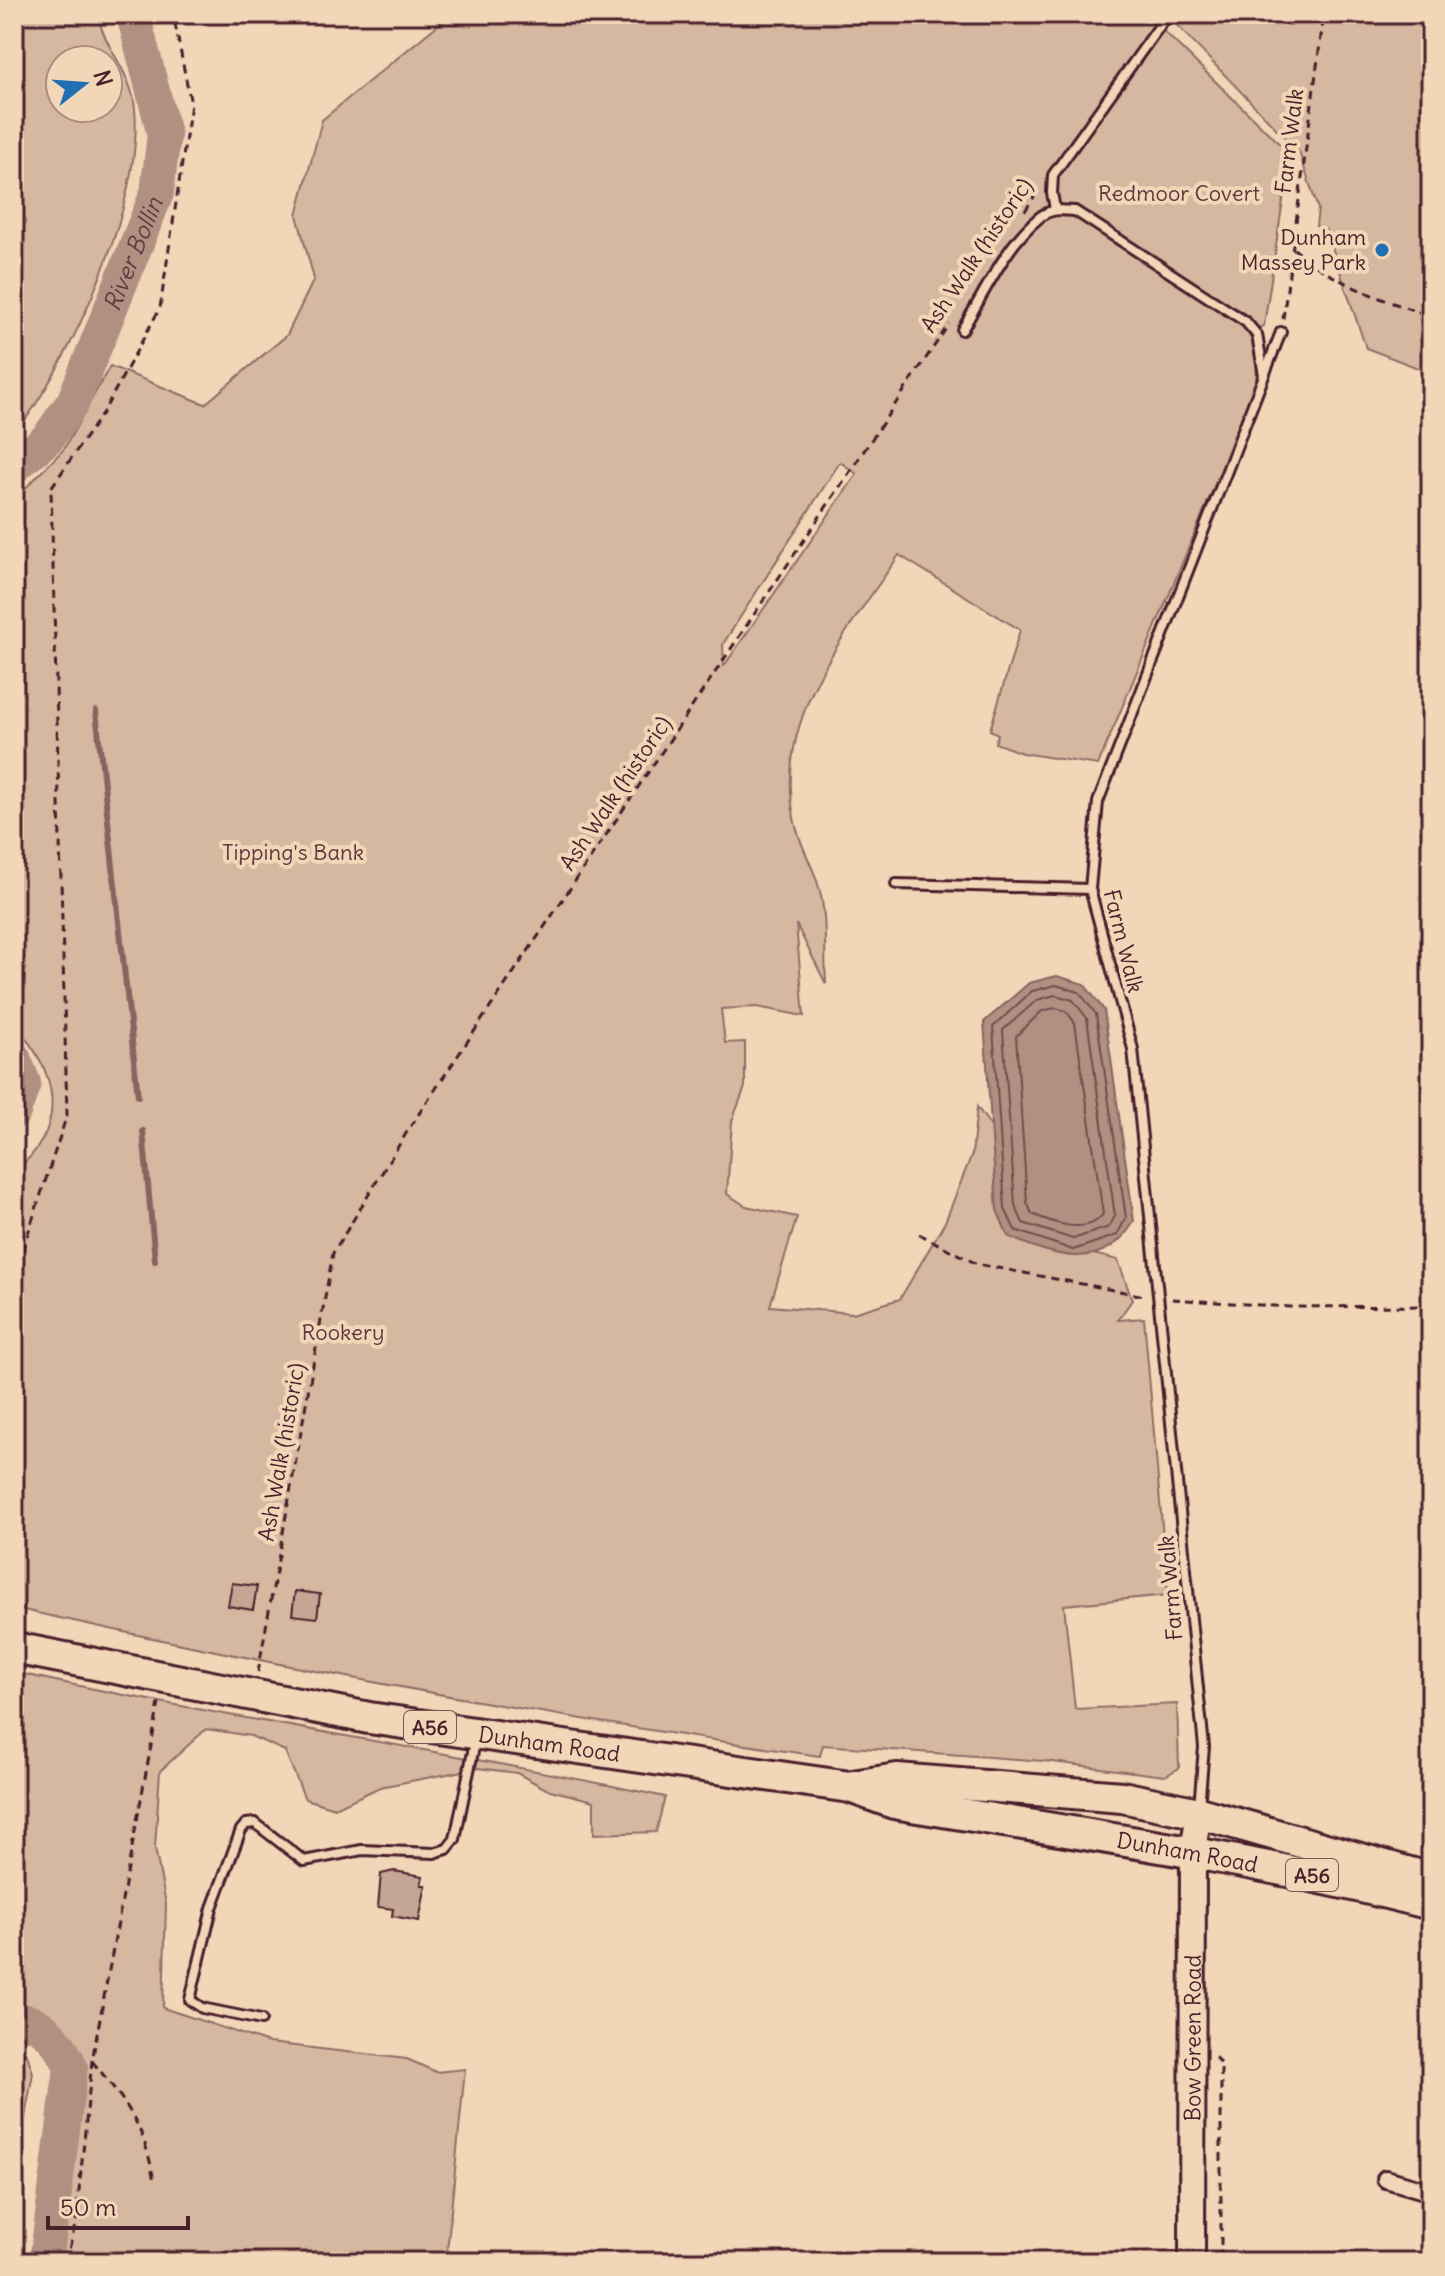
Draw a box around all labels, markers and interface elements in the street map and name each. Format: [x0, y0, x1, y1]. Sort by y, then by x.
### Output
north arrow [44, 44, 124, 124]
text: N [88, 67, 119, 90]
street label: Farm Walk [1269, 87, 1309, 195]
street label: Ash Walk (historic) [914, 172, 1038, 338]
park label: Redmoor Covert [1098, 179, 1260, 207]
water label: River Bollin [96, 192, 169, 315]
place label: Dunham Massey Park [1241, 223, 1366, 276]
marker: Dunham Massey Park [1373, 241, 1391, 259]
street label: Ash Walk (historic) [553, 710, 677, 876]
park label: Tipping's Bank [222, 838, 364, 866]
street label: Farm Walk [1098, 886, 1150, 996]
park label: Rookery [302, 1318, 384, 1346]
street label: Ash Walk (historic) [252, 1361, 310, 1543]
street label: Farm Walk [1151, 1534, 1189, 1642]
road number: A56 [404, 1711, 456, 1743]
street label: Dunham Road [477, 1720, 622, 1768]
street label: Dunham Road [1115, 1826, 1260, 1879]
road number: A56 [1286, 1859, 1338, 1891]
street label: Bow Green Road [1178, 1954, 1207, 2121]
scale bar [48, 2180, 188, 2230]
text: 50 m [60, 2192, 116, 2222]

